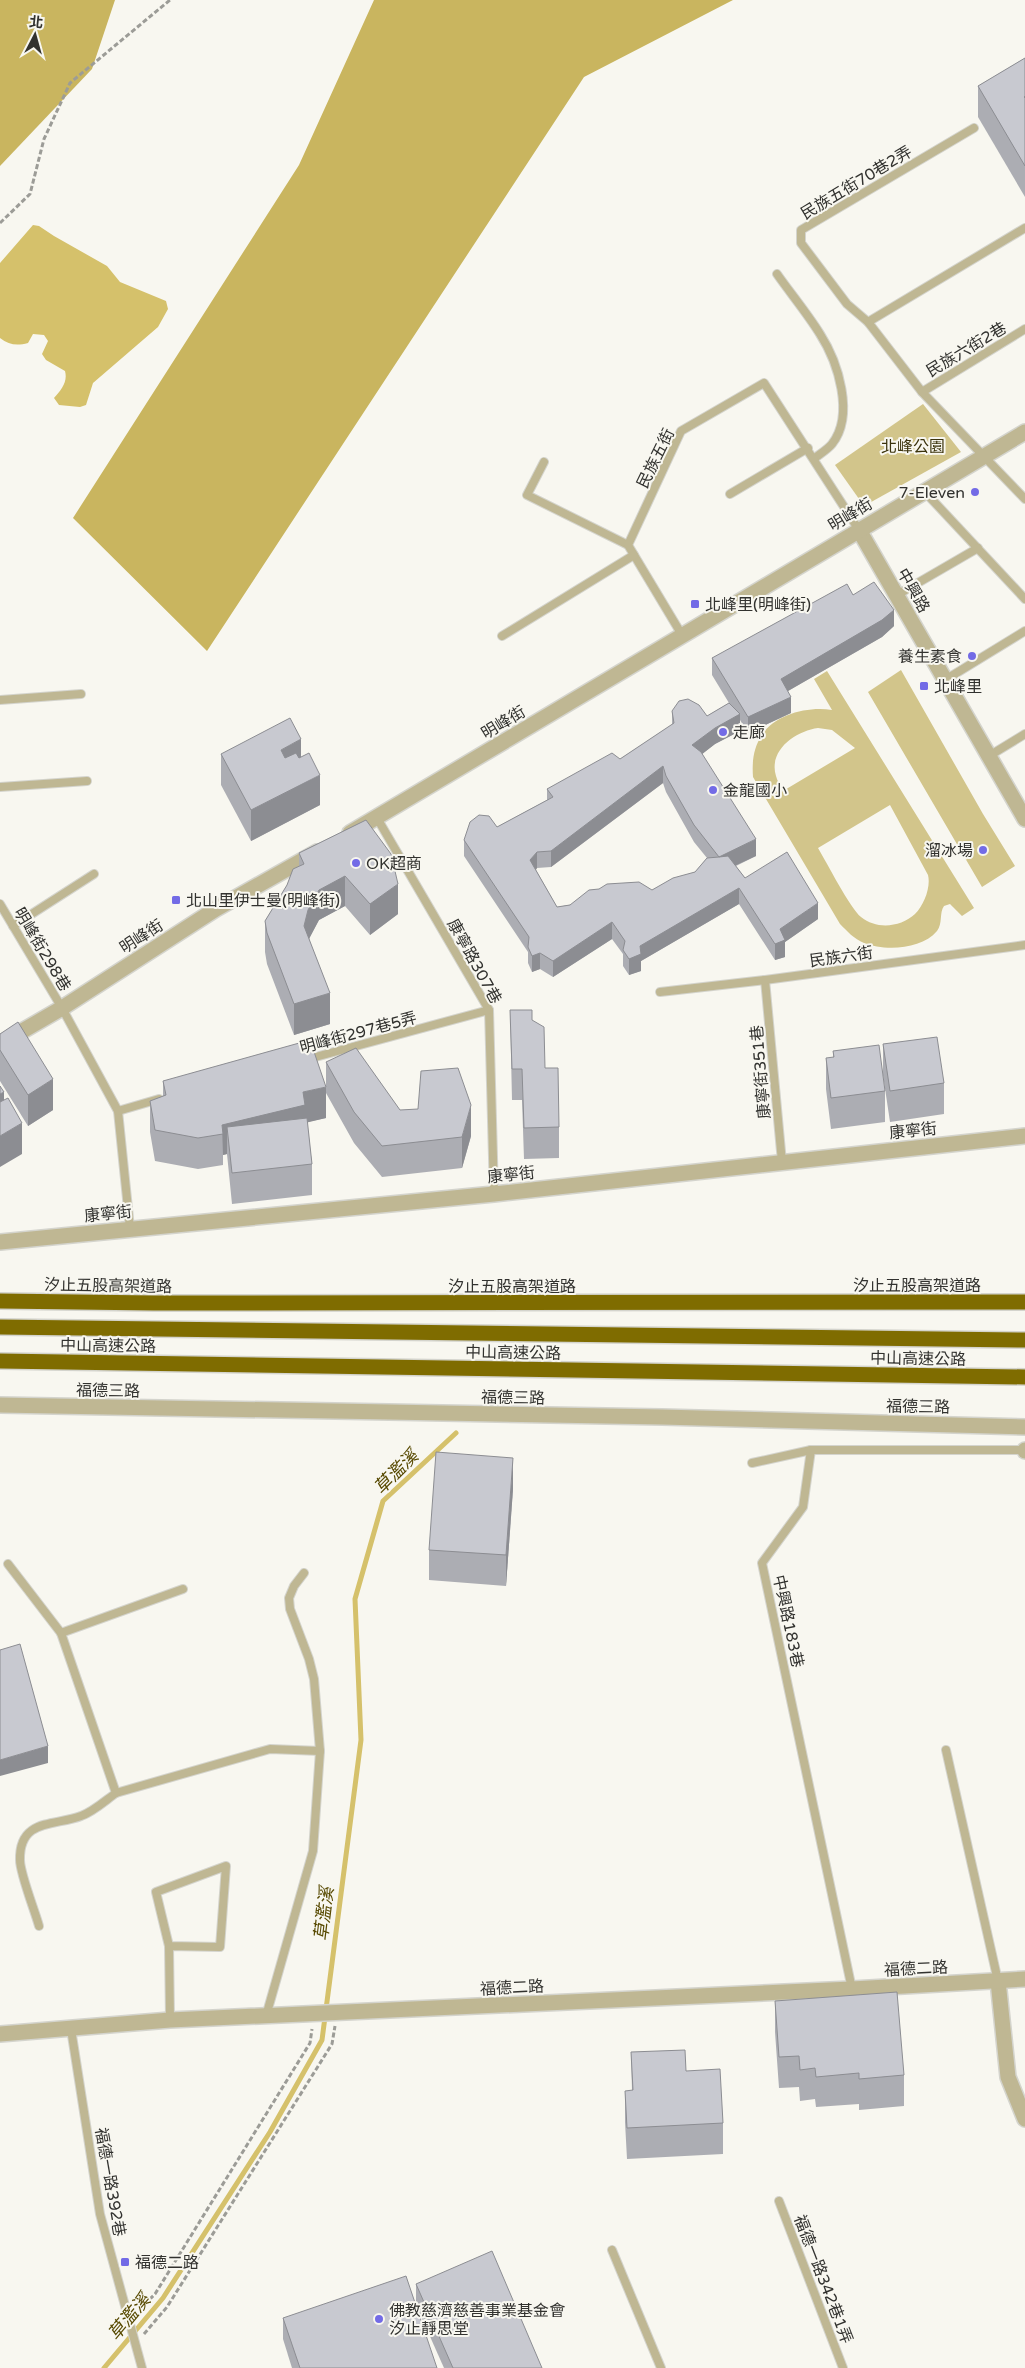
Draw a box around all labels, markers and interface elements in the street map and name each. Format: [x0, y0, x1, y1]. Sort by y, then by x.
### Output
north arrow [10, 10, 60, 60]
text: 北 [28, 13, 44, 32]
street label: 民族五街70巷2弄 [797, 142, 916, 224]
street label: 民族六街2巷 [923, 318, 1010, 382]
street label: 民族五街 [633, 425, 679, 492]
park label: 北峰公園 [881, 437, 945, 457]
place label: 7-Eleven [898, 483, 965, 503]
marker: 7-Eleven [969, 486, 981, 498]
street label: 明峰街 [825, 494, 876, 536]
street label: 中興路 [892, 565, 934, 616]
place label: 北峰里(明峰街) [705, 595, 811, 615]
marker: 北峰里(明峰街) [689, 598, 701, 610]
place label: 養生素食 [898, 647, 962, 667]
marker: 養生素食 [966, 650, 978, 662]
place label: 北峰里 [934, 677, 982, 697]
marker: 北峰里 [918, 680, 930, 692]
street label: 明峰街 [478, 702, 529, 744]
place label: 走廊 [733, 723, 765, 743]
marker: 走廊 [717, 726, 729, 738]
place label: 金龍國小 [723, 781, 787, 801]
marker: 金龍國小 [707, 784, 719, 796]
place label: 溜冰場 [925, 841, 973, 861]
marker: 溜冰場 [977, 844, 989, 856]
place label: OK超商 [366, 854, 422, 874]
marker: OK超商 [350, 857, 362, 869]
place label: 北山里伊士曼(明峰街) [186, 891, 340, 911]
marker: 北山里伊士曼(明峰街) [170, 894, 182, 906]
street label: 明峰街298巷 [9, 904, 75, 995]
street label: 明峰街 [116, 915, 167, 958]
street label: 康寧路307巷 [443, 915, 506, 1008]
street label: 民族六街 [808, 943, 874, 971]
street label: 明峰街297巷5弄 [298, 1008, 419, 1058]
street label: 康寧街351巷 [747, 1024, 775, 1120]
street label: 康寧街 [888, 1119, 938, 1143]
street label: 康寧街 [486, 1163, 536, 1187]
street label: 康寧街 [83, 1202, 133, 1226]
street label: 汐止五股高架道路 [44, 1275, 172, 1297]
street label: 汐止五股高架道路 [853, 1276, 981, 1296]
street label: 汐止五股高架道路 [448, 1277, 576, 1297]
street label: 中山高速公路 [60, 1335, 156, 1357]
street label: 中山高速公路 [465, 1342, 561, 1364]
street label: 中山高速公路 [870, 1348, 966, 1370]
street label: 福德三路 [76, 1380, 140, 1402]
street label: 福德三路 [481, 1387, 545, 1409]
street label: 福德三路 [886, 1396, 950, 1418]
water label: 草濫溪 [369, 1443, 425, 1499]
street label: 中興路183巷 [768, 1573, 808, 1669]
water label: 草濫溪 [310, 1883, 339, 1942]
street label: 福德二路 [884, 1957, 949, 1981]
street label: 福德二路 [480, 1976, 545, 2000]
street label: 福德一路392巷 [91, 2126, 129, 2238]
street label: 福德一路342巷1弄 [789, 2212, 857, 2347]
place label: 福德二路 [135, 2253, 199, 2273]
marker: 福德二路 [119, 2256, 131, 2268]
water label: 草濫溪 [103, 2287, 157, 2345]
place label: 佛教慈濟慈善事業基金會 汐止靜思堂 [389, 2301, 565, 2339]
marker: 佛教慈濟慈善事業基金會 汐止靜思堂 [373, 2313, 385, 2325]

